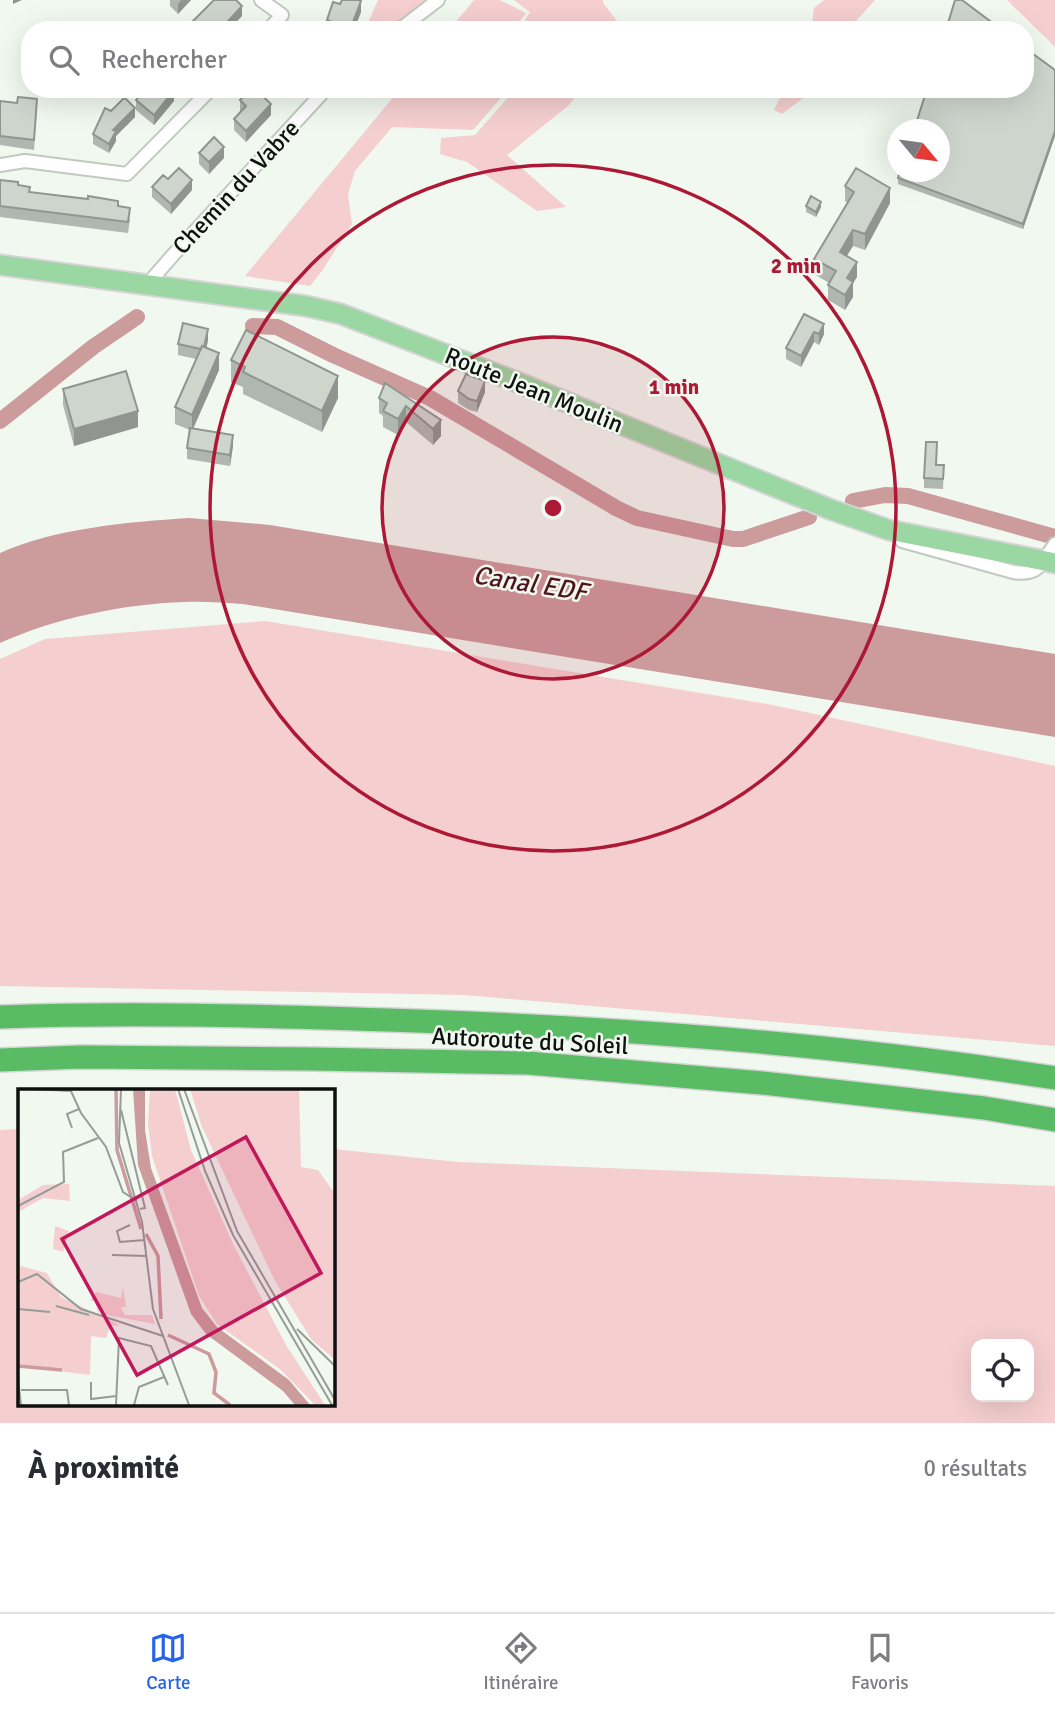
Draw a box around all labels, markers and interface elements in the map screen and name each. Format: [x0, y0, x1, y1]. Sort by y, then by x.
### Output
search box [21, 21, 1034, 98]
icon: search [45, 41, 83, 79]
text: Rechercher [101, 44, 227, 76]
street label: Chemin du Vabre [166, 114, 306, 260]
north arrow [887, 119, 950, 182]
text: 2 min [771, 253, 821, 279]
street label: Route Jean Moulin [440, 341, 628, 439]
text: 1 min [649, 374, 699, 400]
centre of rings [541, 496, 565, 520]
water label: Canal EDF [471, 559, 593, 609]
street label: Autoroute du Soleil [431, 1021, 629, 1061]
inset map [18, 1089, 334, 1406]
map controls [971, 1339, 1034, 1402]
button: locate [971, 1339, 1034, 1402]
text: À proximité [28, 1450, 179, 1487]
text: 0 résultats [923, 1454, 1027, 1483]
tab: Carte [146, 1629, 191, 1695]
tab: Itinéraire [483, 1629, 558, 1695]
tab: Favoris [851, 1629, 909, 1695]

